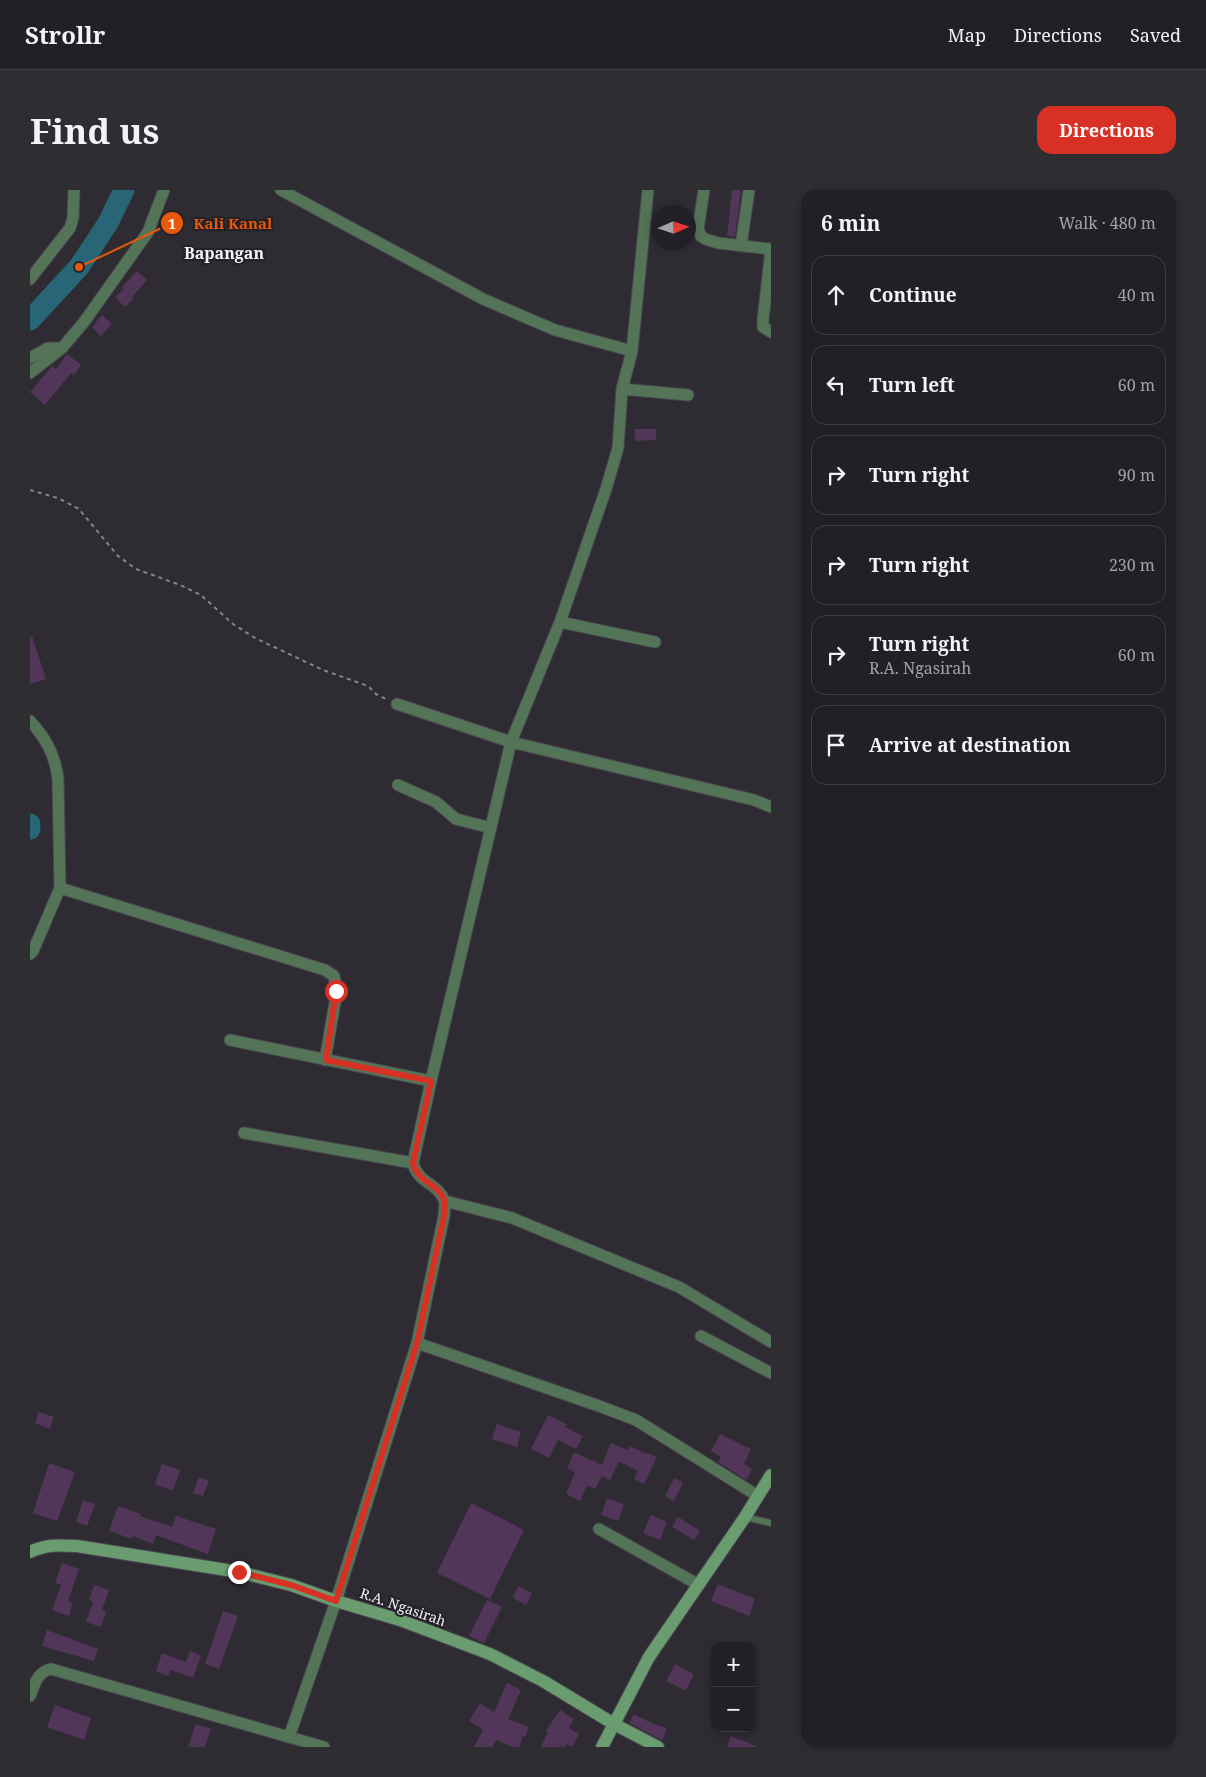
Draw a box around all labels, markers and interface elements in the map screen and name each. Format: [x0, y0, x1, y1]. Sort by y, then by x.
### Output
text: Strollr [25, 18, 105, 51]
text: Map [948, 23, 986, 47]
text: Directions [1014, 23, 1102, 47]
text: Saved [1130, 23, 1181, 47]
button: Directions [1037, 106, 1176, 154]
text: Find us [30, 107, 159, 154]
north arrow [651, 205, 696, 250]
callout: Kali Kanal [159, 208, 283, 238]
text: 6 min [821, 209, 880, 237]
text: Walk · 480 m [1059, 212, 1156, 234]
text: 1 [168, 213, 176, 233]
text: Kali Kanal [194, 213, 273, 233]
district label: Bapangan [184, 242, 264, 264]
icon: ahead [822, 281, 850, 309]
text: Continue [869, 282, 957, 308]
text: 40 m [1118, 284, 1155, 306]
icon: left [822, 371, 850, 399]
text: Turn left [869, 372, 955, 398]
text: 60 m [1118, 374, 1155, 396]
icon: right [822, 461, 850, 489]
text: Turn right [869, 462, 969, 488]
text: 90 m [1118, 464, 1155, 486]
icon: right [822, 551, 850, 579]
text: Turn right [869, 552, 969, 578]
text: 230 m [1109, 554, 1155, 576]
text: Turn right [869, 631, 969, 657]
icon: right [822, 641, 850, 669]
text: 60 m [1118, 644, 1155, 666]
text: R.A. Ngasirah [869, 657, 971, 679]
icon: arrive [822, 731, 850, 759]
text: Arrive at destination [869, 732, 1071, 758]
route start [325, 980, 348, 1003]
route end [228, 1561, 251, 1584]
street label: R.A. Ngasirah [358, 1583, 449, 1630]
map controls [711, 1642, 756, 1732]
button: + [711, 1642, 756, 1687]
button: − [711, 1687, 756, 1732]

